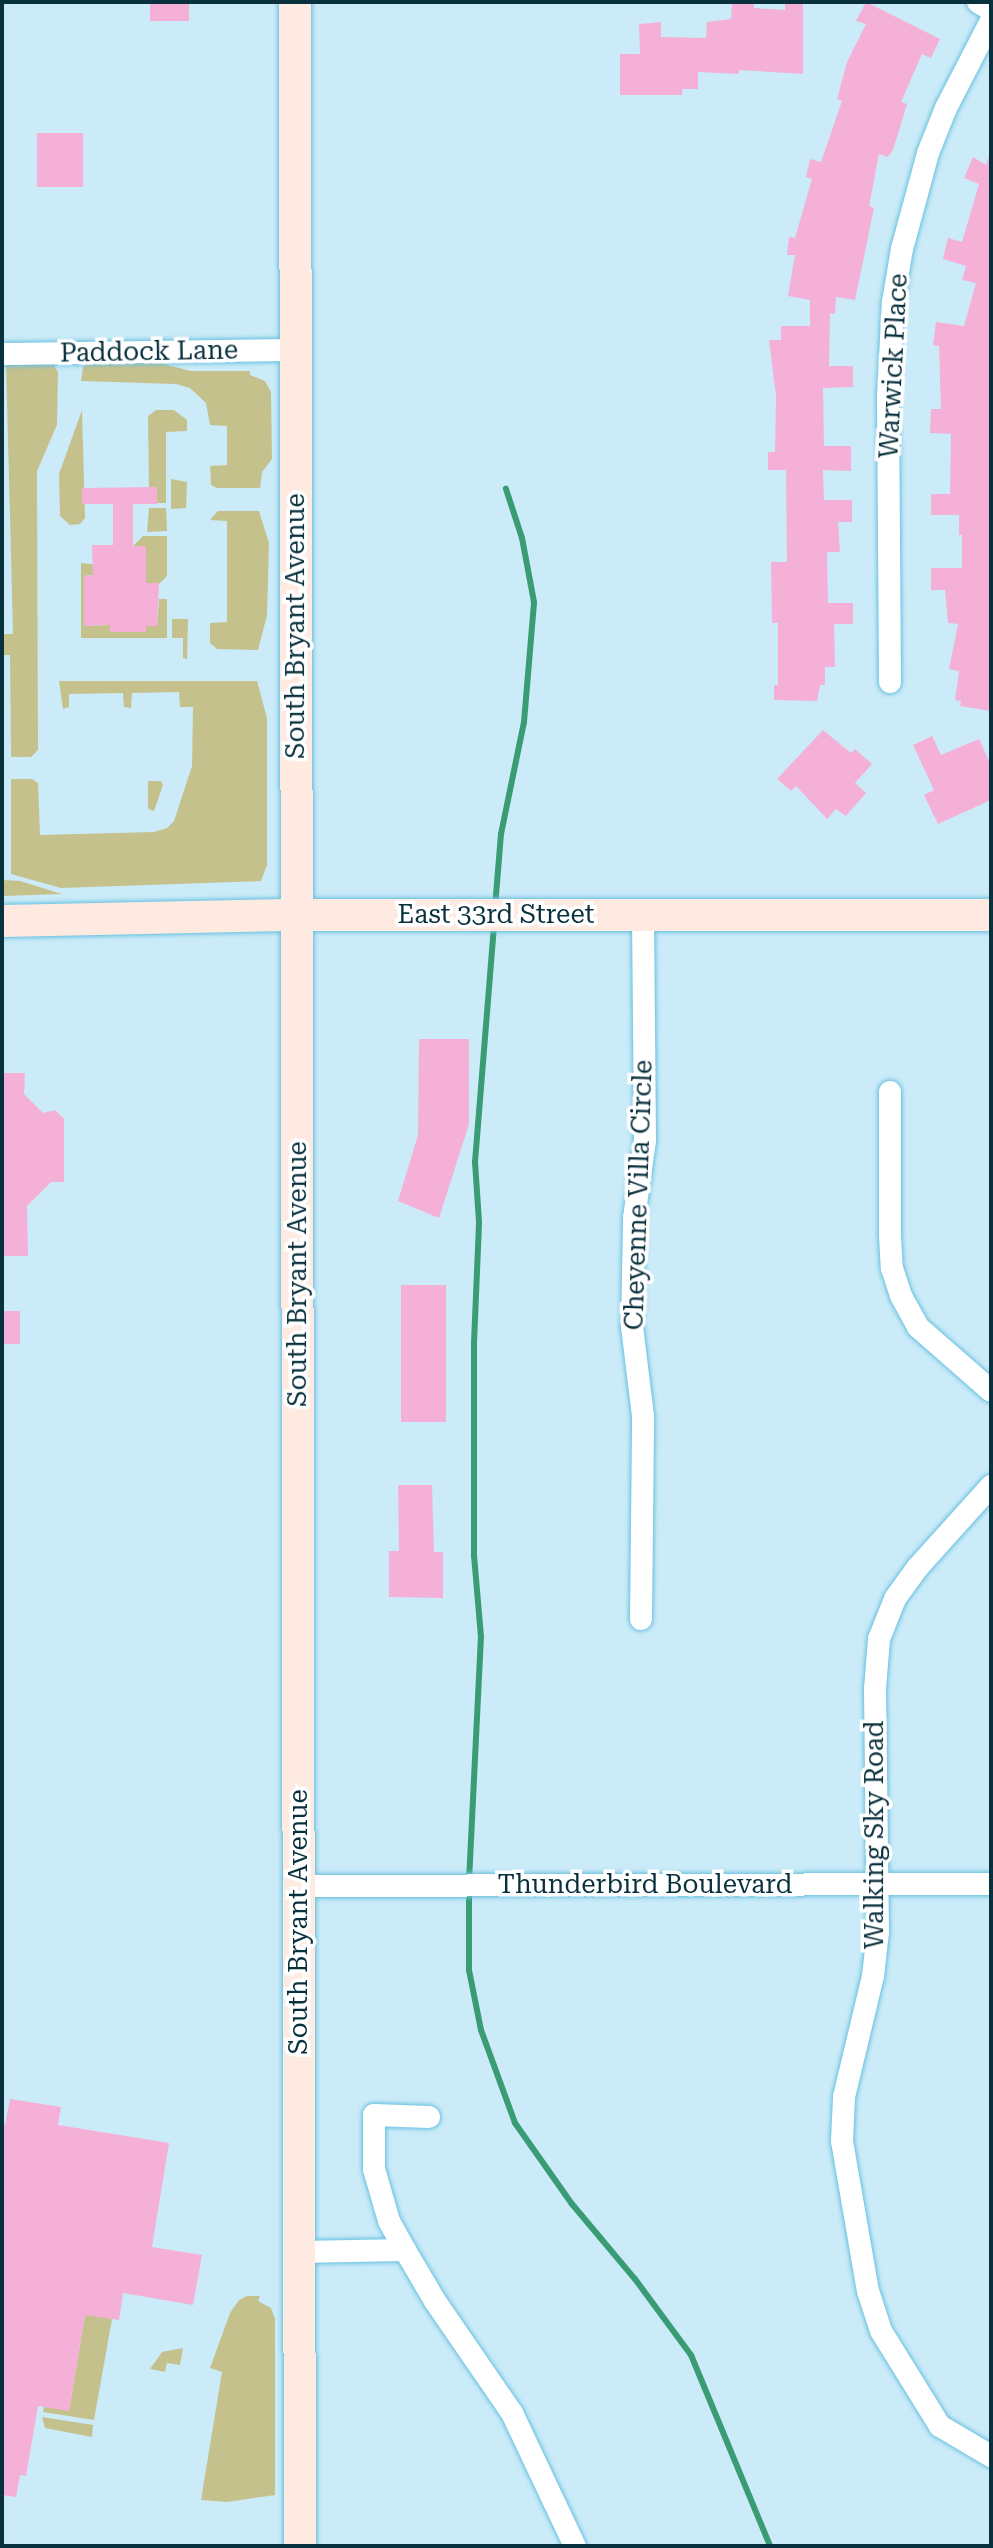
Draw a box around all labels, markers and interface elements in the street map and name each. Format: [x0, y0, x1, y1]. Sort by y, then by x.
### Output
street label: Warwick Place [874, 273, 914, 459]
street label: Paddock Lane [60, 335, 238, 369]
street label: South Bryant Avenue [280, 493, 312, 759]
street label: East 33rd Street [398, 899, 594, 931]
street label: Cheyenne Villa Circle [619, 1059, 659, 1331]
street label: South Bryant Avenue [282, 1141, 314, 1407]
street label: Walking Sky Road [859, 1721, 891, 1949]
street label: South Bryant Avenue [283, 1789, 315, 2055]
street label: Thunderbird Boulevard [498, 1869, 792, 1901]

